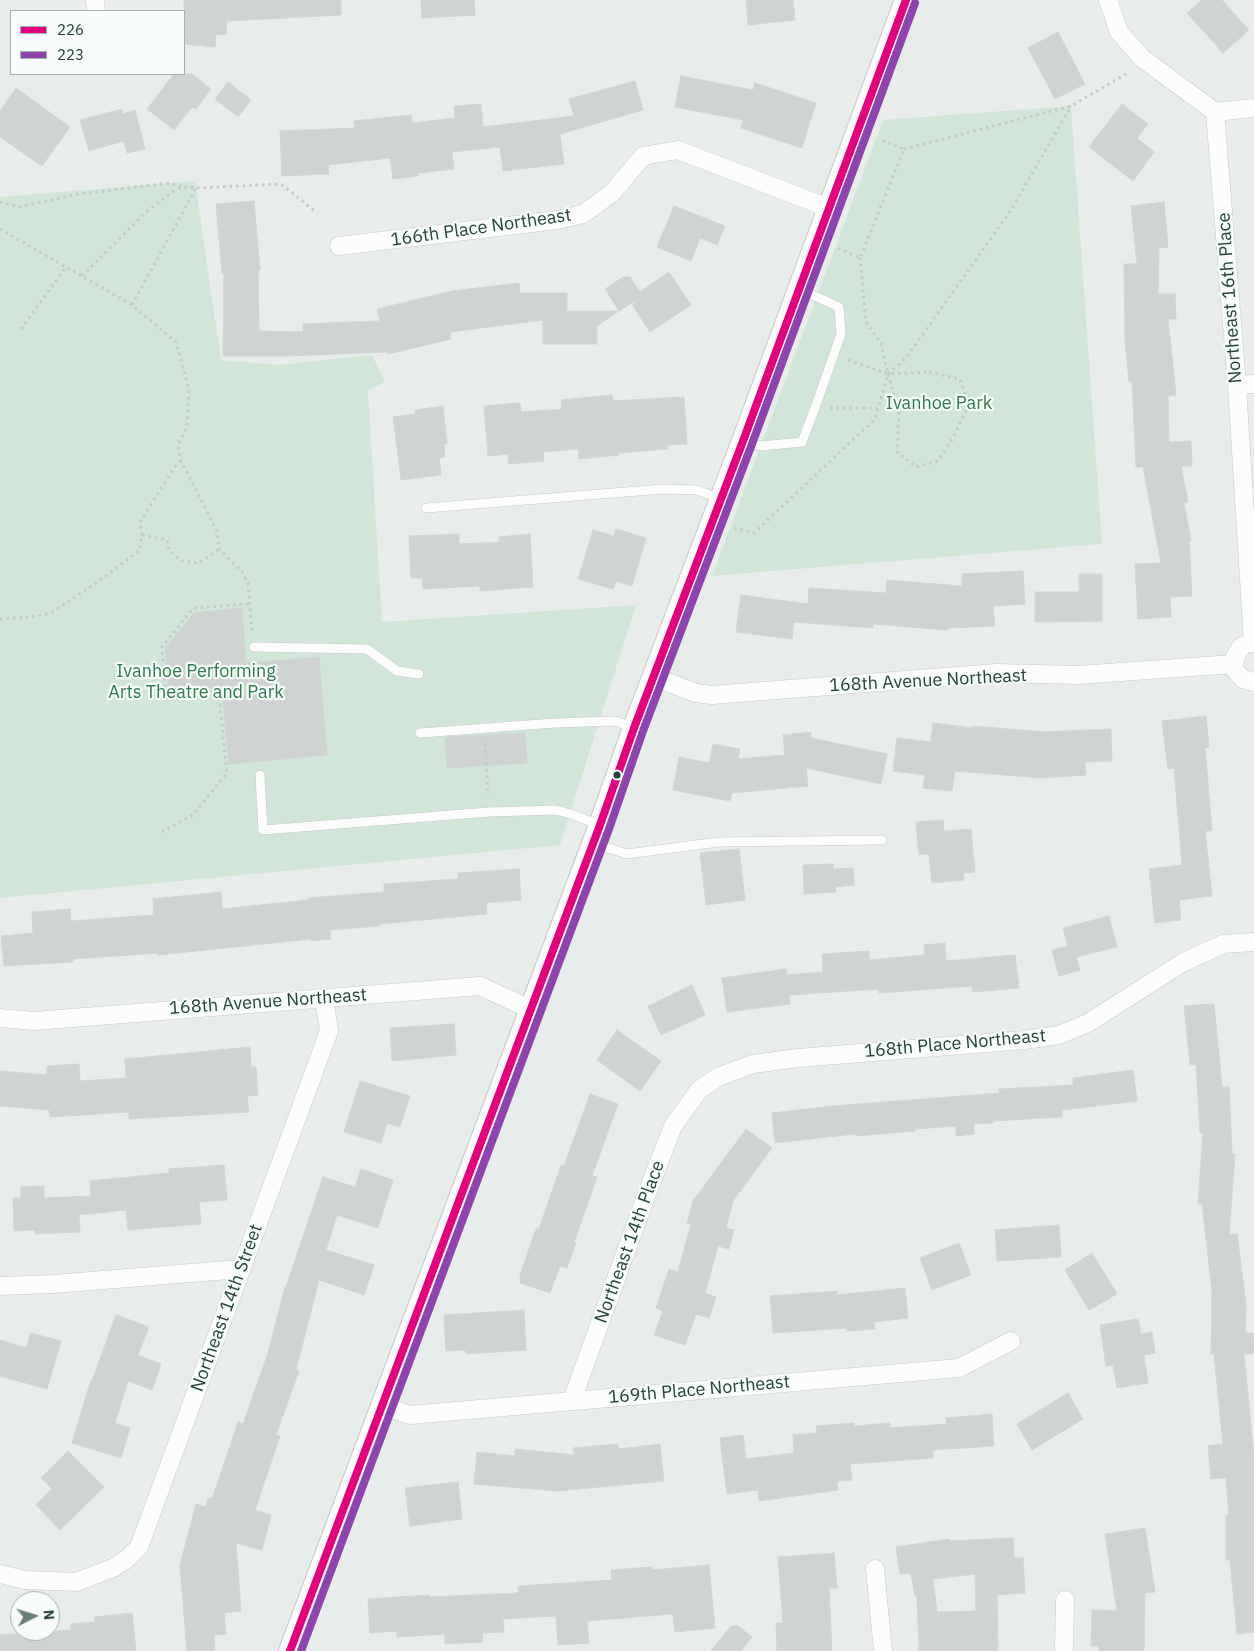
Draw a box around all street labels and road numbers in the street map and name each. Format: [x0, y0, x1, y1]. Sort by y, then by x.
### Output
street label: 166th Place Northeast [389, 205, 573, 251]
street label: Northeast 16th Place [1213, 212, 1247, 384]
street label: 168th Avenue Northeast [829, 665, 1027, 697]
street label: 168th Avenue Northeast [168, 984, 368, 1020]
street label: 168th Place Northeast [863, 1025, 1047, 1063]
street label: Northeast 14th Place [591, 1158, 669, 1326]
street label: Northeast 14th Street [187, 1221, 267, 1395]
street label: 169th Place Northeast [607, 1371, 791, 1409]

